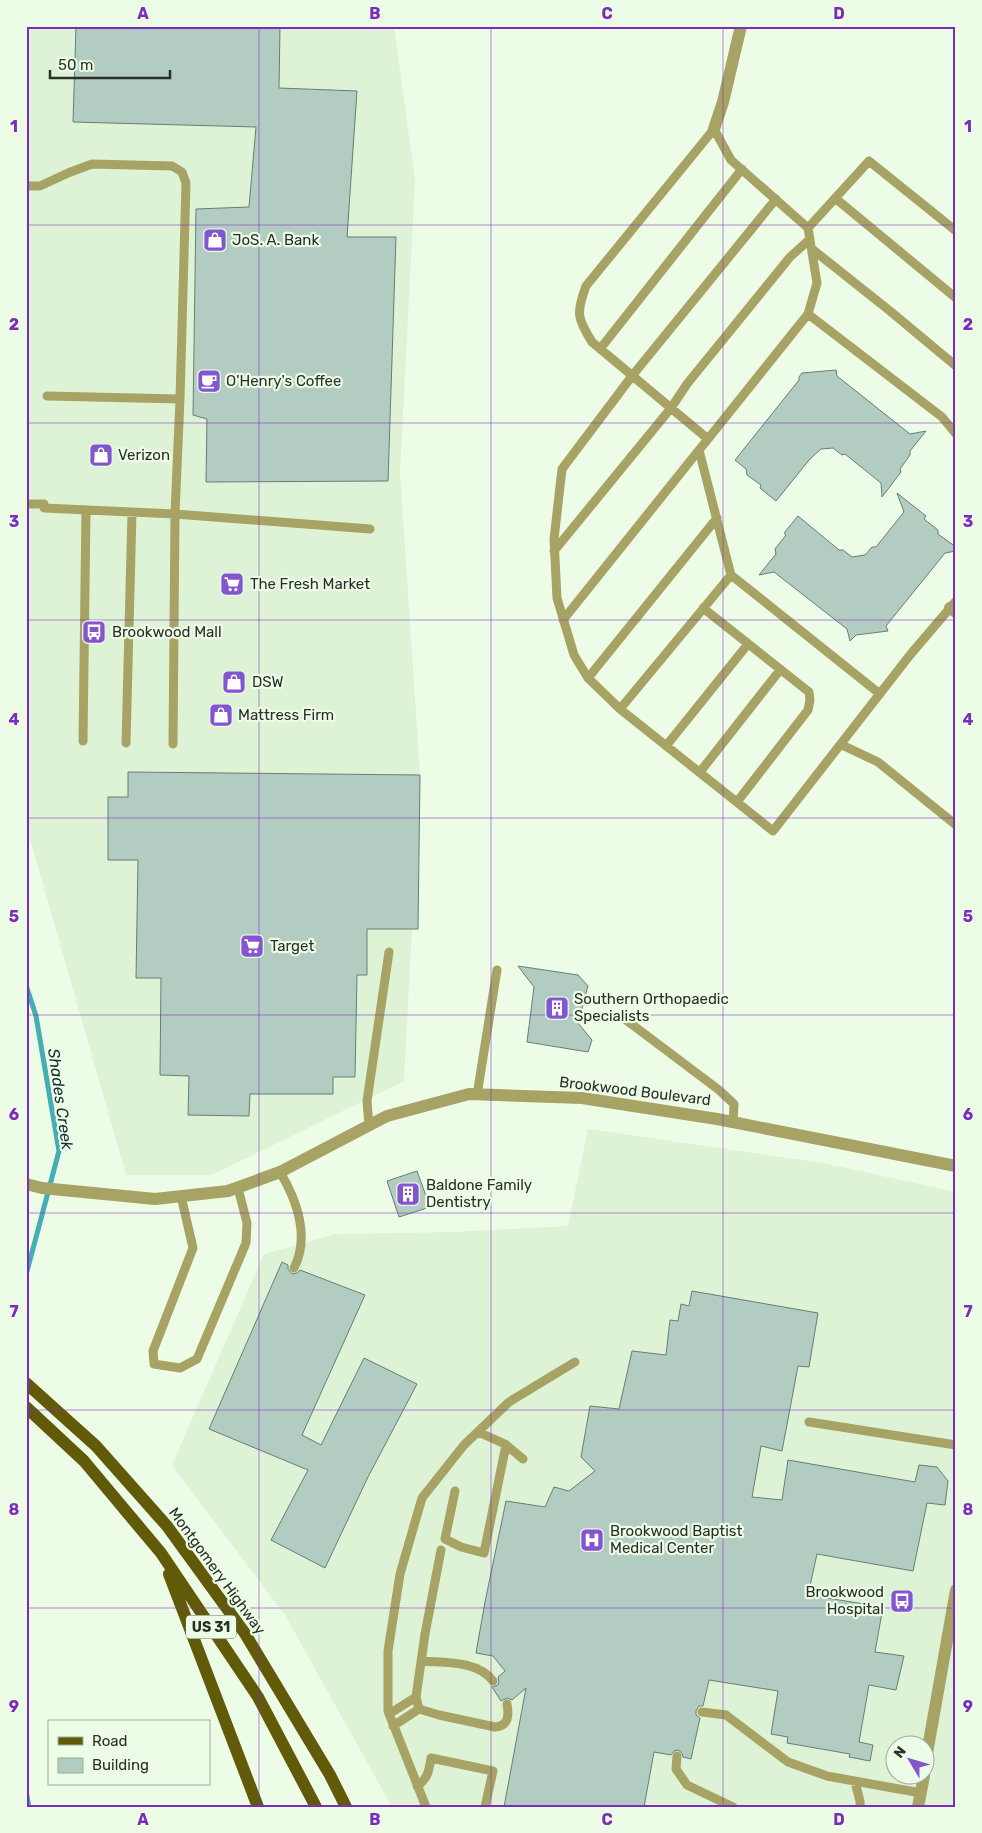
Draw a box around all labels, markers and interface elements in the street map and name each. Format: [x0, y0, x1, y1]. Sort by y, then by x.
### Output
text: A [137, 4, 149, 23]
text: B [369, 4, 381, 23]
text: C [601, 4, 613, 23]
text: D [833, 4, 845, 23]
scale bar [50, 48, 170, 80]
text: 50 m [58, 56, 93, 74]
text: 1 [10, 117, 18, 136]
text: 1 [964, 117, 972, 136]
shop icon: JoS. A. Bank [202, 227, 228, 253]
place label: JoS. A. Bank [232, 231, 319, 249]
text: 2 [9, 315, 19, 334]
text: 2 [963, 315, 973, 334]
cafe icon: O'Henry's Coffee [196, 368, 222, 394]
place label: O'Henry's Coffee [226, 372, 341, 390]
shop icon: Verizon [88, 442, 114, 468]
place label: Verizon [118, 446, 170, 464]
text: 3 [9, 512, 19, 531]
text: 3 [963, 512, 973, 531]
supermarket icon: The Fresh Market [219, 571, 245, 597]
place label: The Fresh Market [250, 575, 370, 593]
bus stop icon: Brookwood Mall [81, 619, 107, 645]
place label: Brookwood Mall [112, 623, 222, 641]
shop icon: DSW [221, 669, 247, 695]
place label: DSW [252, 673, 284, 691]
shop icon: Mattress Firm [208, 702, 234, 728]
place label: Mattress Firm [238, 706, 334, 724]
text: 4 [9, 710, 20, 729]
text: 4 [963, 710, 974, 729]
text: 5 [9, 907, 19, 926]
text: 5 [963, 907, 973, 926]
supermarket icon: Target [239, 933, 265, 959]
place label: Target [270, 937, 314, 955]
place label: Southern Orthopaedic Specialists [574, 990, 729, 1025]
building icon: Southern Orthopaedic Specialists [544, 995, 570, 1021]
water label: Shades Creek [44, 1047, 77, 1152]
street label: Brookwood Boulevard [558, 1073, 712, 1109]
text: 6 [9, 1105, 19, 1124]
text: 6 [963, 1105, 973, 1124]
place label: Baldone Family Dentistry [426, 1176, 532, 1211]
building icon: Baldone Family Dentistry [395, 1181, 421, 1207]
text: 7 [9, 1302, 19, 1321]
text: 7 [963, 1302, 973, 1321]
text: 8 [9, 1500, 20, 1519]
text: 8 [963, 1500, 974, 1519]
street label: Montgomery Highway [165, 1504, 269, 1638]
place label: Brookwood Baptist Medical Center [610, 1522, 742, 1557]
hospital icon: Brookwood Baptist Medical Center [579, 1527, 605, 1553]
place label: Brookwood Hospital [805, 1583, 884, 1618]
bus stop icon: Brookwood Hospital [889, 1588, 915, 1614]
road number: US 31 [186, 1615, 236, 1638]
text: 9 [9, 1697, 19, 1716]
text: 9 [963, 1697, 973, 1716]
legend [48, 1720, 210, 1786]
text: Road [92, 1732, 128, 1750]
north arrow [884, 1736, 934, 1786]
text: N [890, 1743, 910, 1762]
text: Building [92, 1756, 149, 1774]
text: A [137, 1810, 149, 1829]
text: B [369, 1810, 381, 1829]
text: C [601, 1810, 613, 1829]
text: D [833, 1810, 845, 1829]

